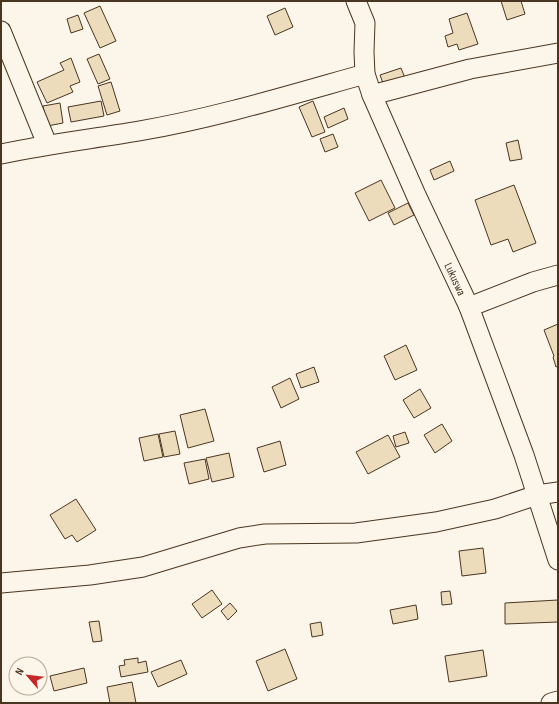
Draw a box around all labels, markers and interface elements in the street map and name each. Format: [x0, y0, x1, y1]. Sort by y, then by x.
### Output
street label: Lukuswa [440, 260, 469, 298]
north arrow [8, 656, 48, 696]
text: N [12, 666, 27, 677]

